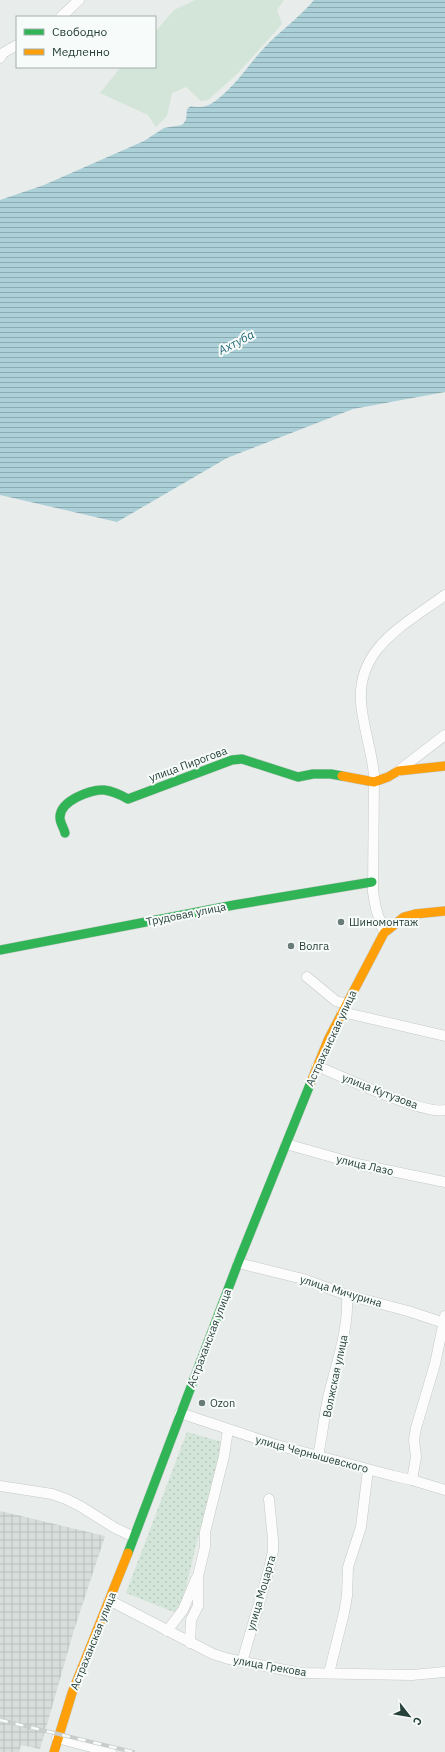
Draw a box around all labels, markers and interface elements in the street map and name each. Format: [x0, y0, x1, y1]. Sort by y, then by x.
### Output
legend [16, 16, 156, 68]
text: Свободно [52, 24, 108, 39]
text: Медленно [52, 44, 110, 59]
water label: Ахтуба [215, 326, 257, 358]
street label: улица Пирогова [147, 743, 229, 785]
street label: Трудовая улица [145, 899, 227, 929]
place label: Шиномонтаж [349, 915, 419, 929]
marker: Шиномонтаж [336, 917, 346, 927]
place label: Волга [299, 939, 329, 953]
marker: Волга [286, 941, 296, 951]
street label: Астраханская улица [303, 988, 359, 1088]
street label: улица Кутузова [340, 1070, 420, 1112]
street label: улица Лазо [335, 1152, 395, 1178]
street label: улица Мичурина [298, 1272, 384, 1310]
street label: Астраханская улица [184, 1287, 234, 1389]
street label: Волжская улица [319, 1333, 351, 1419]
place label: Ozon [210, 1396, 235, 1410]
marker: Ozon [197, 1398, 207, 1408]
street label: улица Чернышевского [254, 1432, 370, 1476]
street label: улица Моцарта [244, 1554, 278, 1632]
street label: Астраханская улица [67, 1590, 119, 1692]
street label: улица Грекова [232, 1653, 308, 1679]
north arrow [389, 1696, 429, 1736]
text: С [410, 1714, 425, 1728]

